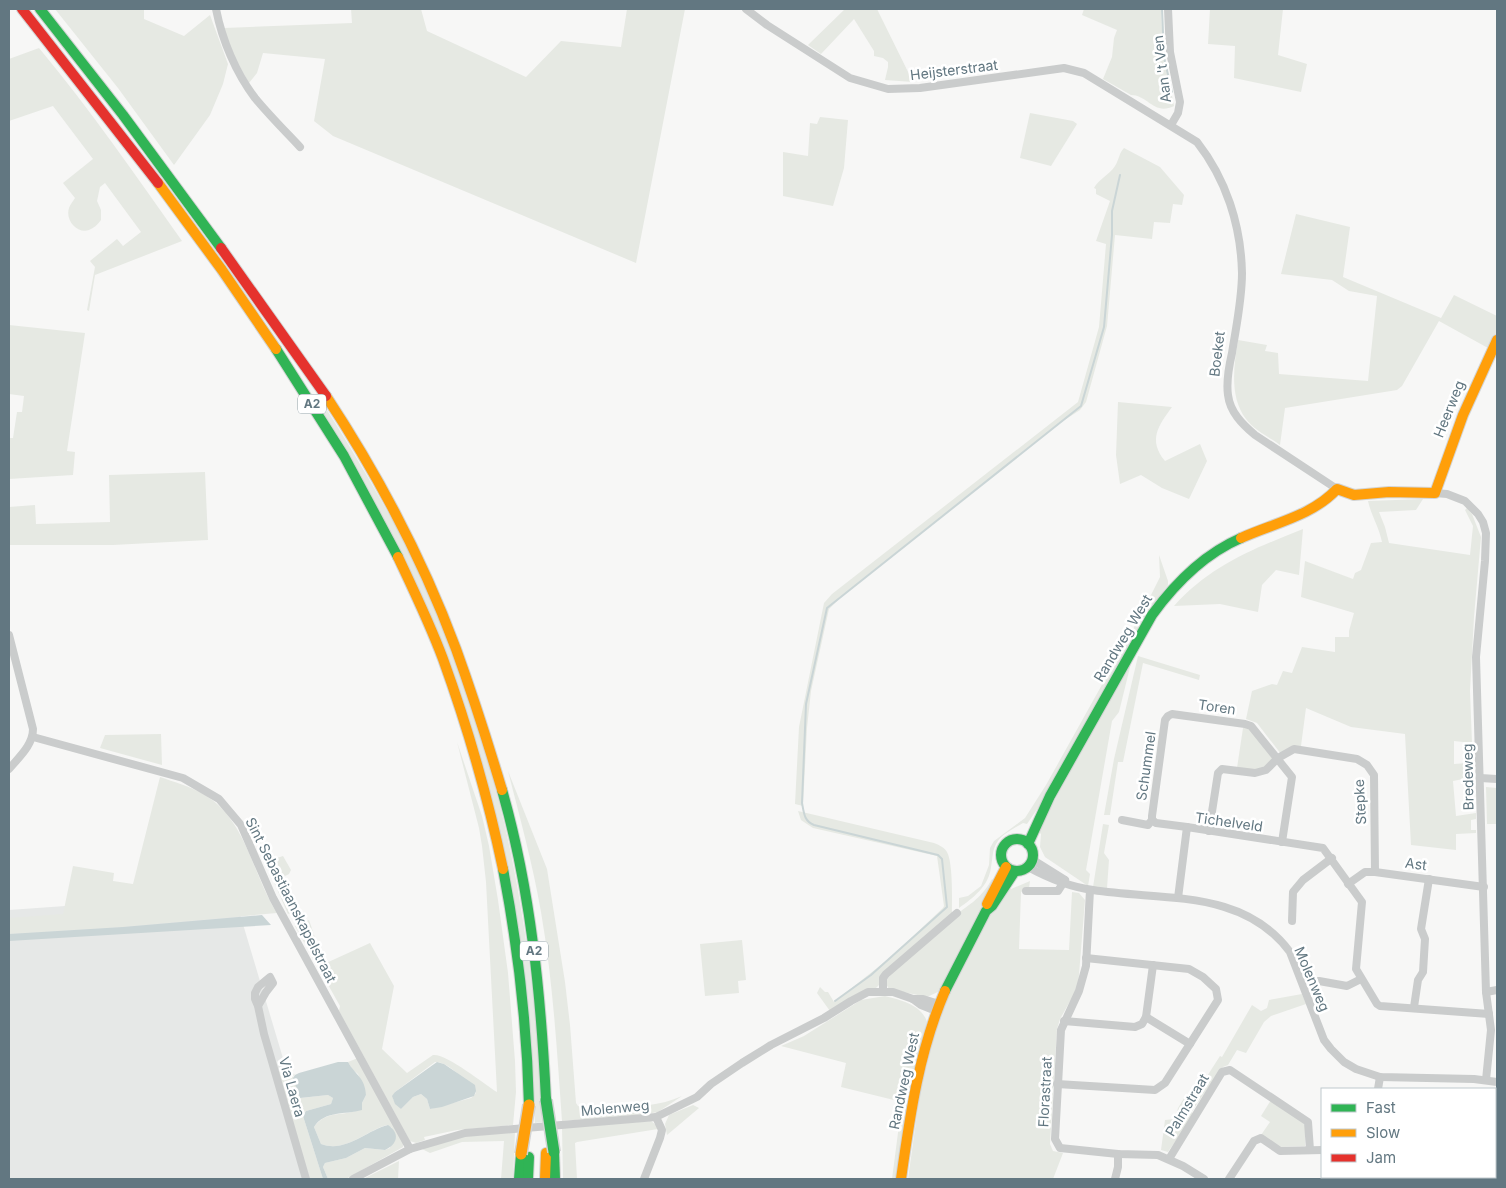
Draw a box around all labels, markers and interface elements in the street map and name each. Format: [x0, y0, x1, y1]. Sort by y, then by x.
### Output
street label: Aan 't Ven [1149, 34, 1174, 104]
street label: Heijsterstraat [909, 56, 999, 83]
street label: Boeket [1205, 330, 1228, 378]
street label: Heerweg [1429, 378, 1468, 440]
road number: A2 [298, 394, 326, 414]
street label: Randweg West [1090, 591, 1156, 684]
street label: Toren [1197, 695, 1237, 718]
street label: Schummel [1132, 730, 1159, 802]
street label: Bredeweg [1458, 743, 1477, 811]
street label: Stepke [1350, 779, 1369, 825]
street label: Tichelveld [1194, 808, 1264, 835]
street label: Sint Sebastiaanskapelstraat [242, 814, 341, 985]
street label: Ast [1404, 854, 1428, 873]
road number: A2 [520, 941, 548, 960]
street label: Molenweg [1291, 944, 1334, 1014]
street label: Randweg West [885, 1030, 922, 1131]
street label: Via Laera [276, 1055, 309, 1119]
street label: Florastraat [1034, 1056, 1055, 1128]
street label: Palmstraat [1161, 1070, 1212, 1139]
legend [1321, 1088, 1496, 1178]
street label: Molenweg [580, 1096, 650, 1119]
text: Fast [1366, 1098, 1396, 1117]
text: Slow [1366, 1123, 1400, 1142]
text: Jam [1366, 1148, 1396, 1167]

